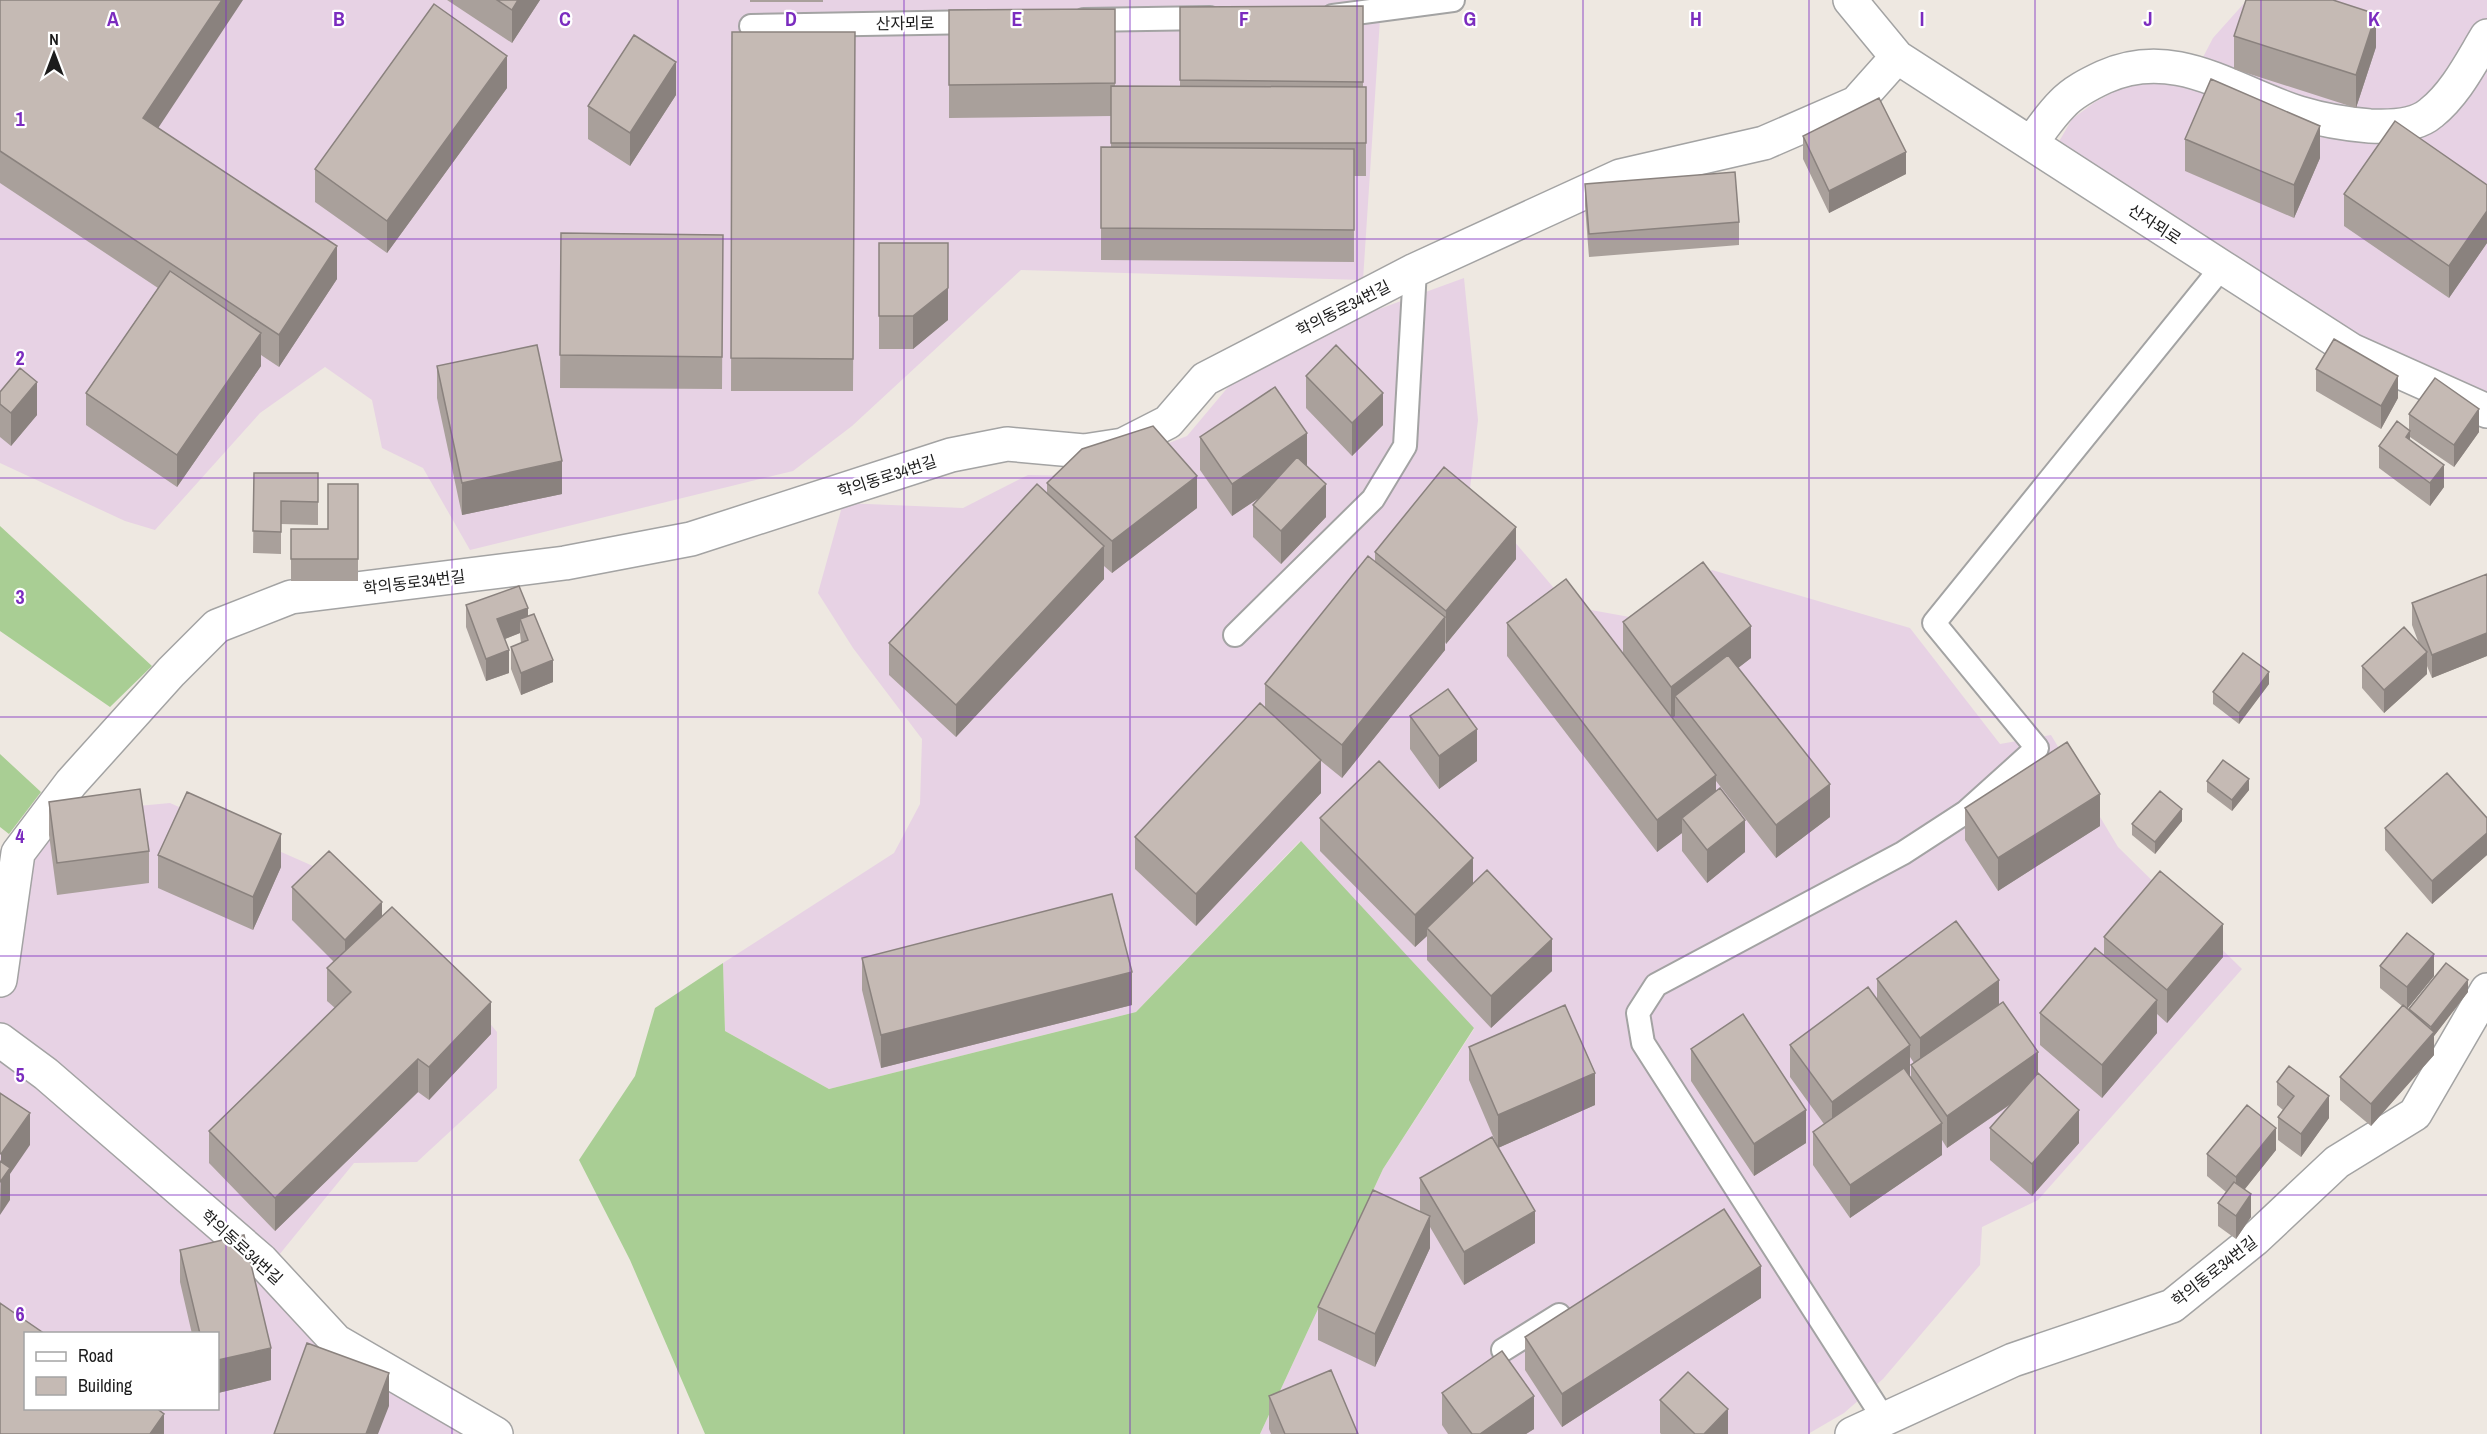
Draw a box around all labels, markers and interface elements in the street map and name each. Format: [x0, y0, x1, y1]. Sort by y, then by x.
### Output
text: A [107, 5, 119, 32]
text: B [333, 5, 345, 32]
text: C [559, 5, 571, 32]
text: D [785, 5, 797, 32]
text: E [1012, 5, 1023, 32]
text: F [1239, 5, 1249, 32]
text: G [1464, 5, 1476, 32]
text: H [1690, 5, 1702, 32]
text: I [1920, 5, 1924, 32]
text: J [2143, 5, 2153, 32]
text: K [2368, 5, 2380, 32]
street label: 산자뫼로 [875, 11, 935, 35]
north arrow [24, 24, 84, 84]
text: N [49, 28, 59, 50]
text: 1 [15, 105, 25, 132]
street label: 산자뫼로 [2124, 199, 2186, 249]
street label: 학의동로34번길 [1292, 275, 1394, 341]
text: 2 [15, 344, 25, 371]
street label: 학의동로34번길 [835, 450, 939, 502]
street label: 학의동로34번길 [362, 565, 466, 599]
text: 3 [15, 583, 25, 610]
text: 4 [15, 822, 25, 849]
text: 5 [15, 1061, 25, 1088]
street label: 학의동로34번길 [196, 1204, 288, 1290]
street label: 학의동로34번길 [2167, 1231, 2261, 1311]
text: 6 [15, 1300, 25, 1327]
legend [24, 1332, 219, 1410]
text: Road [78, 1343, 113, 1368]
text: Building [78, 1373, 133, 1398]

